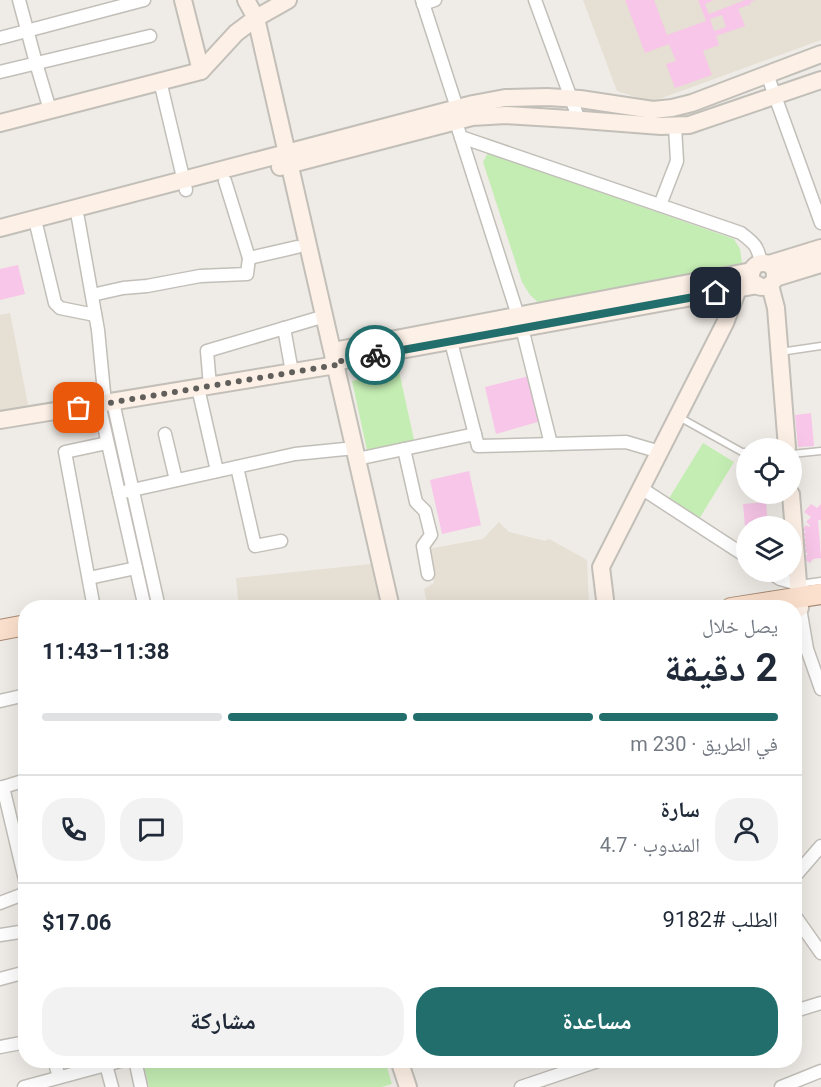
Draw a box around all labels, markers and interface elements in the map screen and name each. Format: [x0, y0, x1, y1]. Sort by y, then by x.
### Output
pin [690, 267, 741, 318]
icon: home [699, 276, 732, 309]
courier [345, 325, 405, 385]
icon: bike [359, 339, 392, 372]
pin [53, 382, 104, 433]
icon: bag [62, 391, 95, 424]
map controls [736, 438, 802, 582]
button: locate [736, 438, 802, 504]
button: layers [736, 516, 802, 582]
text: يصل خلال [702, 614, 778, 638]
text: 11:38–11:43 [42, 639, 169, 664]
text: 2 دقيقة [664, 645, 778, 691]
text: في الطريق · 230 m [630, 732, 778, 756]
text: سارة [661, 797, 700, 822]
button: phone [42, 798, 105, 861]
button: chat [120, 798, 183, 861]
button: person [715, 798, 778, 861]
text: المندوب · 4.7 [600, 833, 700, 857]
text: الطلب #9182 [662, 907, 778, 932]
text: $17.06 [42, 910, 112, 935]
button: مشاركة [42, 987, 404, 1056]
button: مساعدة [416, 987, 778, 1056]

